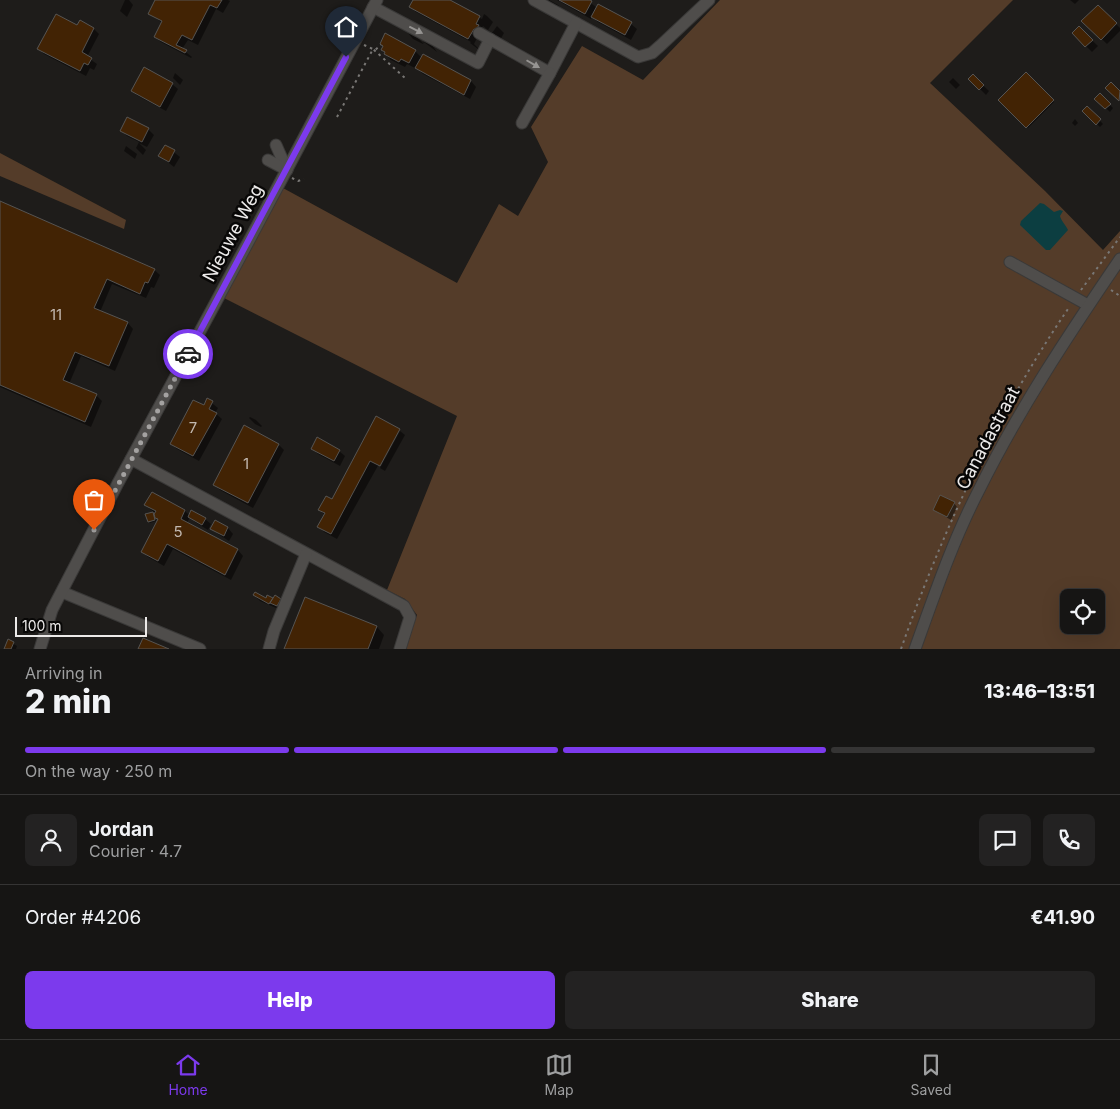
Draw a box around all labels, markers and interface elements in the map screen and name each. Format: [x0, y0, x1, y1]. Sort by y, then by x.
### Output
pin [325, 6, 367, 57]
icon: home [332, 13, 360, 41]
one-way arrow [409, 26, 424, 34]
one-way arrow [526, 59, 539, 68]
street label: Nieuwe Weg [198, 180, 267, 285]
house number: 11 [50, 305, 62, 324]
courier [163, 329, 213, 379]
icon: car [174, 340, 202, 368]
street label: Canadastraat [952, 383, 1023, 493]
house number: 7 [189, 418, 197, 437]
house number: 1 [243, 454, 249, 473]
pin [73, 479, 115, 530]
icon: bag [80, 486, 108, 514]
house number: 5 [173, 522, 183, 541]
map controls [1060, 589, 1105, 634]
button: locate [1060, 589, 1105, 634]
scale bar [15, 614, 148, 637]
text: 100 m [22, 617, 62, 634]
text: Arriving in [25, 663, 102, 683]
text: 13:46–13:51 [984, 680, 1095, 703]
text: 2 min [25, 682, 111, 721]
text: On the way · 250 m [25, 761, 172, 781]
button: person [25, 814, 77, 866]
button: chat [979, 814, 1031, 866]
button: phone [1043, 814, 1095, 866]
text: Jordan [89, 818, 154, 841]
text: Courier · 4.7 [89, 841, 182, 861]
text: Order #4206 [25, 906, 141, 929]
text: €41.90 [1030, 906, 1095, 929]
button: Help [25, 971, 555, 1029]
button: Share [565, 971, 1095, 1029]
tab: Home [168, 1051, 208, 1098]
tab: Map [545, 1051, 574, 1098]
tab: Saved [911, 1051, 952, 1098]

